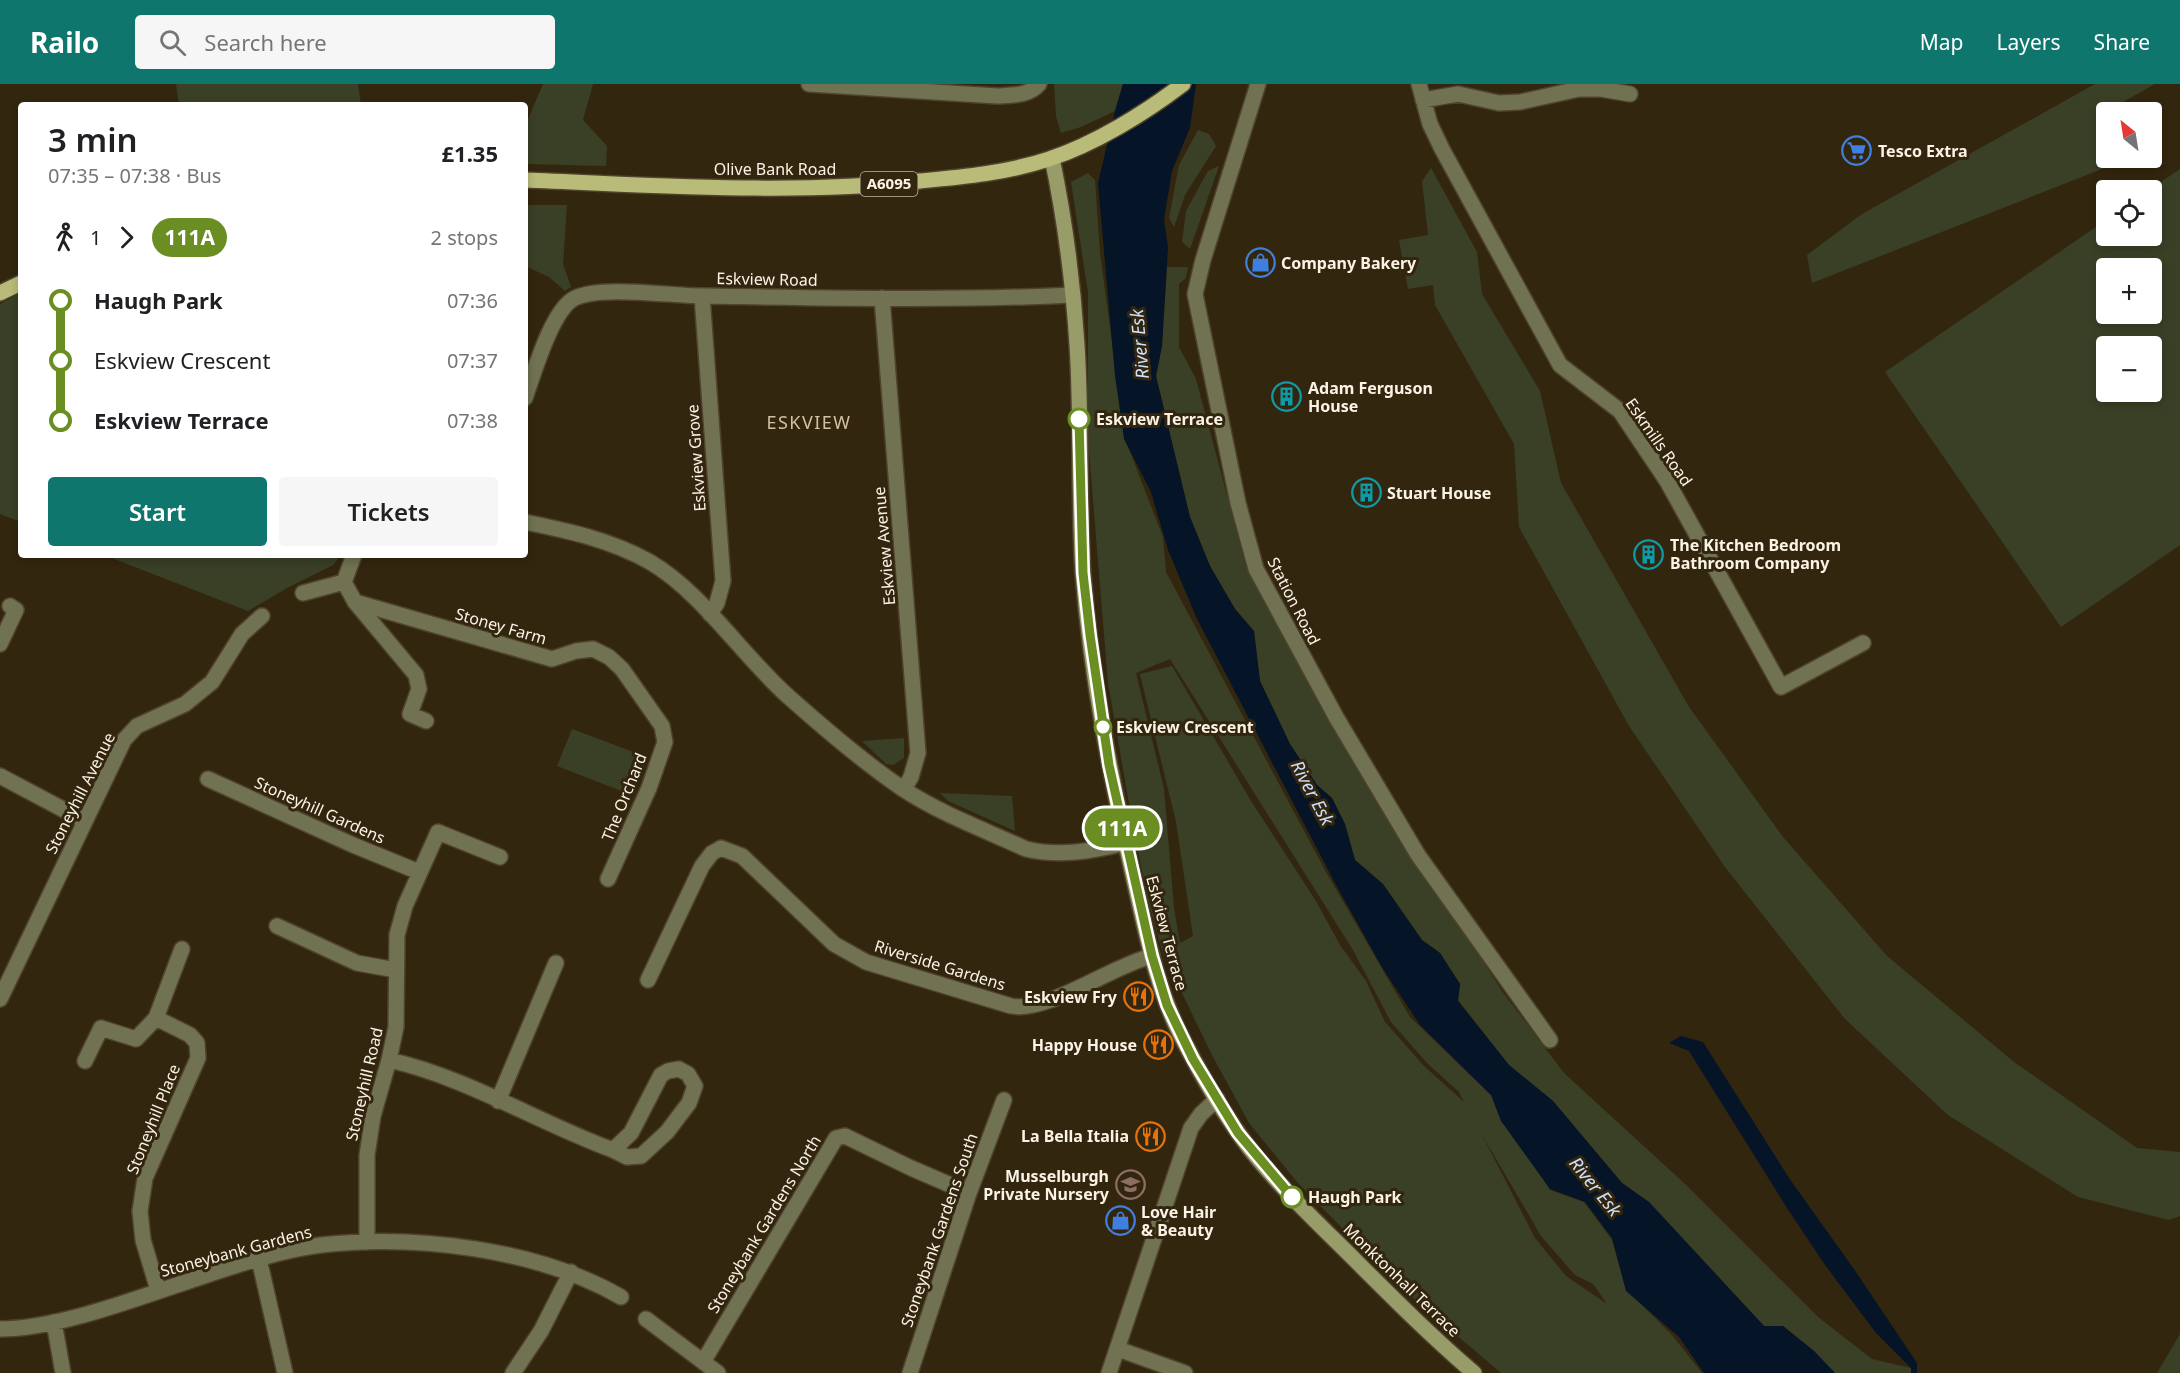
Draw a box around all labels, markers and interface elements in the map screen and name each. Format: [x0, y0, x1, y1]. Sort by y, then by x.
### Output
search box [135, 15, 555, 69]
text: Railo [30, 23, 99, 61]
icon: search [156, 26, 189, 59]
text: Search here [204, 27, 327, 57]
text: Map [1920, 28, 1964, 56]
text: Layers [1997, 28, 2061, 56]
text: Share [2094, 28, 2150, 56]
north arrow [2096, 102, 2162, 168]
map controls [2096, 102, 2162, 402]
text: 3 min [48, 117, 138, 162]
supermarket icon: Tesco Extra [1841, 135, 1873, 167]
text: £1.35 [441, 138, 498, 168]
place label: Tesco Extra [1878, 140, 1968, 162]
street label: Olive Bank Road [714, 158, 836, 180]
text: 07:35 – 07:38 · Bus [48, 162, 221, 189]
road number: A6095 [860, 172, 918, 196]
button: locate [2096, 180, 2162, 246]
icon: walk [48, 221, 81, 254]
icon: forward [110, 221, 143, 254]
text: 111A [164, 223, 215, 251]
text: 1 [90, 224, 101, 251]
text: 2 stops [431, 224, 498, 251]
shop icon: Company Bakery [1244, 247, 1276, 279]
place label: Company Bakery [1281, 252, 1417, 274]
button: + [2096, 258, 2162, 324]
street label: Eskview Road [716, 267, 818, 291]
text: Haugh Park [94, 285, 223, 315]
text: 07:36 [447, 287, 498, 314]
water label: River Esk [1124, 307, 1154, 380]
button: − [2096, 336, 2162, 402]
text: Eskview Crescent [94, 345, 270, 375]
text: 07:37 [447, 347, 498, 374]
place label: Adam Ferguson House [1308, 377, 1433, 417]
building icon: Adam Ferguson House [1271, 381, 1303, 413]
street label: Eskmills Road [1621, 394, 1697, 490]
street label: Eskview Grove [681, 404, 711, 512]
text: Eskview Terrace [94, 405, 269, 435]
text: 07:38 [447, 407, 498, 434]
marker: Eskview Terrace [1068, 408, 1090, 430]
place label: Eskview Terrace [1096, 408, 1223, 430]
district label: ESKVIEW [766, 410, 852, 434]
button: Start [48, 477, 267, 546]
button: Tickets [279, 477, 498, 546]
building icon: Stuart House [1350, 477, 1382, 509]
place label: Stuart House [1387, 482, 1491, 504]
street label: Eskview Avenue [868, 486, 900, 606]
place label: The Kitchen Bedroom Bathroom Company [1670, 534, 1841, 574]
building icon: The Kitchen Bedroom Bathroom Company [1633, 538, 1665, 570]
street label: Station Road [1262, 553, 1326, 649]
street label: Stoney Farm [453, 602, 549, 650]
place label: Eskview Crescent [1116, 716, 1254, 738]
marker: Eskview Crescent [1094, 718, 1112, 736]
street label: Stoneyhill Avenue [40, 728, 120, 858]
street label: The Orchard [596, 750, 652, 844]
water label: River Esk [1286, 756, 1340, 830]
street label: Stoneyhill Gardens [251, 771, 389, 849]
line badge: 111A [1080, 808, 1164, 848]
text: 111A [1097, 814, 1147, 842]
street label: Eskview Terrace [1141, 873, 1193, 993]
street label: Riverside Gardens [872, 935, 1008, 995]
restaurant icon: Eskview Fry [1122, 981, 1154, 1013]
place label: Eskview Fry [1024, 986, 1118, 1008]
street label: Stoneyhill Road [340, 1025, 388, 1143]
restaurant icon: Happy House [1142, 1029, 1174, 1061]
place label: Happy House [1032, 1034, 1137, 1056]
street label: Stoneyhill Place [121, 1061, 185, 1177]
restaurant icon: La Bella Italia [1134, 1120, 1166, 1152]
place label: La Bella Italia [1021, 1125, 1129, 1147]
street label: Stoneybank Gardens South [895, 1130, 983, 1330]
street label: Stoneybank Gardens North [702, 1131, 826, 1317]
water label: River Esk [1564, 1152, 1628, 1222]
place label: Musselburgh Private Nursery [983, 1165, 1110, 1205]
school or university icon: Musselburgh Private Nursery [1114, 1169, 1146, 1201]
marker: Haugh Park [1281, 1186, 1303, 1208]
place label: Haugh Park [1308, 1186, 1402, 1208]
place label: Love Hair & Beauty [1141, 1201, 1216, 1241]
shop icon: Love Hair & Beauty [1104, 1205, 1136, 1237]
street label: Monktonhall Terrace [1339, 1218, 1465, 1342]
street label: Stoneybank Gardens [158, 1220, 314, 1282]

